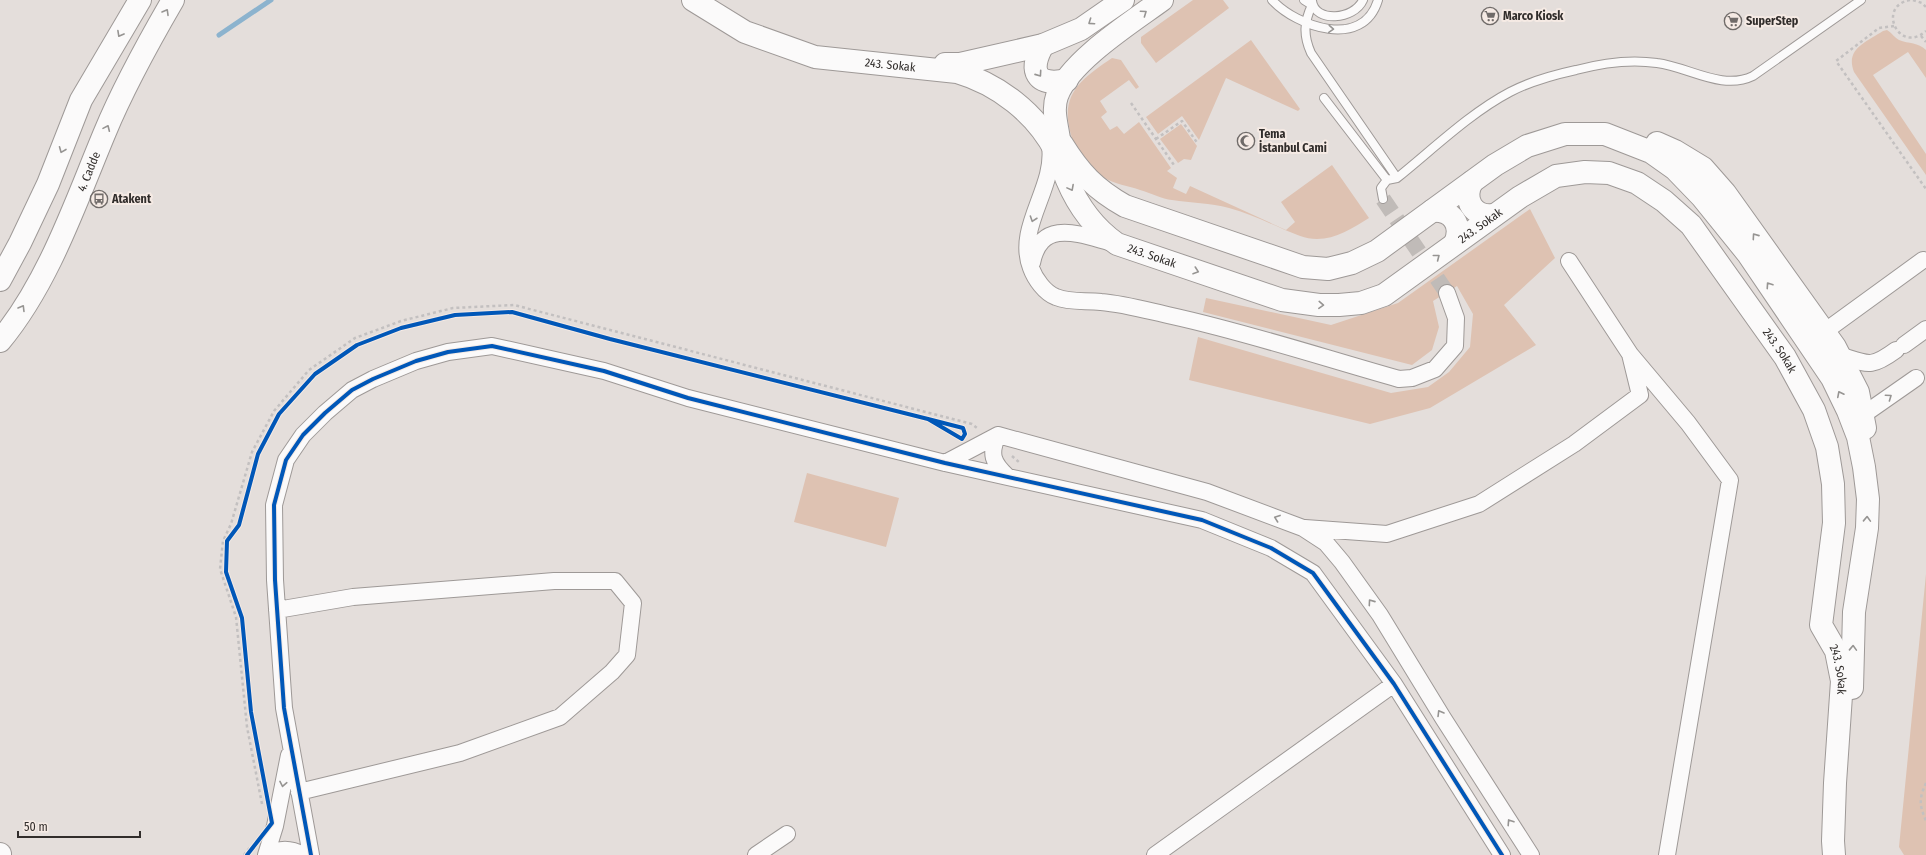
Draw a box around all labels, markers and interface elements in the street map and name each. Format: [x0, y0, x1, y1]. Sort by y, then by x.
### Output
supermarket icon: Marco Kiosk [1480, 6, 1500, 26]
one-way arrow [162, 9, 169, 16]
place label: Marco Kiosk [1503, 9, 1564, 23]
one-way arrow [1140, 10, 1147, 18]
supermarket icon: SuperStep [1723, 11, 1743, 31]
place label: SuperStep [1746, 14, 1799, 28]
one-way arrow [1088, 17, 1095, 25]
one-way arrow [1328, 24, 1334, 33]
one-way arrow [118, 30, 125, 37]
street label: 243. Sokak [864, 55, 917, 75]
one-way arrow [1034, 70, 1042, 77]
one-way arrow [102, 124, 110, 132]
place label: Tema İstanbul Cami [1259, 127, 1327, 155]
mosque icon: Tema İstanbul Cami [1236, 131, 1256, 151]
one-way arrow [58, 146, 66, 153]
street label: 4. Cadde [75, 150, 103, 194]
one-way arrow [1066, 183, 1073, 191]
bus stop icon: Atakent [89, 189, 109, 209]
place label: Atakent [111, 192, 152, 206]
street label: 243. Sokak [1456, 205, 1505, 246]
one-way arrow [1030, 215, 1038, 222]
one-way arrow [1753, 233, 1760, 240]
street label: 243. Sokak [1126, 241, 1178, 271]
one-way arrow [1433, 254, 1440, 261]
one-way arrow [1192, 266, 1199, 275]
one-way arrow [1766, 282, 1774, 289]
one-way arrow [1318, 300, 1324, 309]
one-way arrow [17, 305, 25, 312]
street label: 243. Sokak [1760, 326, 1800, 376]
one-way arrow [1837, 391, 1844, 398]
one-way arrow [1885, 395, 1892, 402]
one-way arrow [1273, 514, 1280, 522]
one-way arrow [1863, 516, 1871, 522]
one-way arrow [1369, 600, 1376, 607]
street label: 243. Sokak [1827, 642, 1849, 695]
one-way arrow [1849, 645, 1857, 651]
one-way arrow [1437, 710, 1444, 717]
one-way arrow [280, 780, 288, 787]
scale bar [18, 813, 140, 839]
one-way arrow [1507, 819, 1514, 826]
text: 50 m [24, 820, 48, 834]

